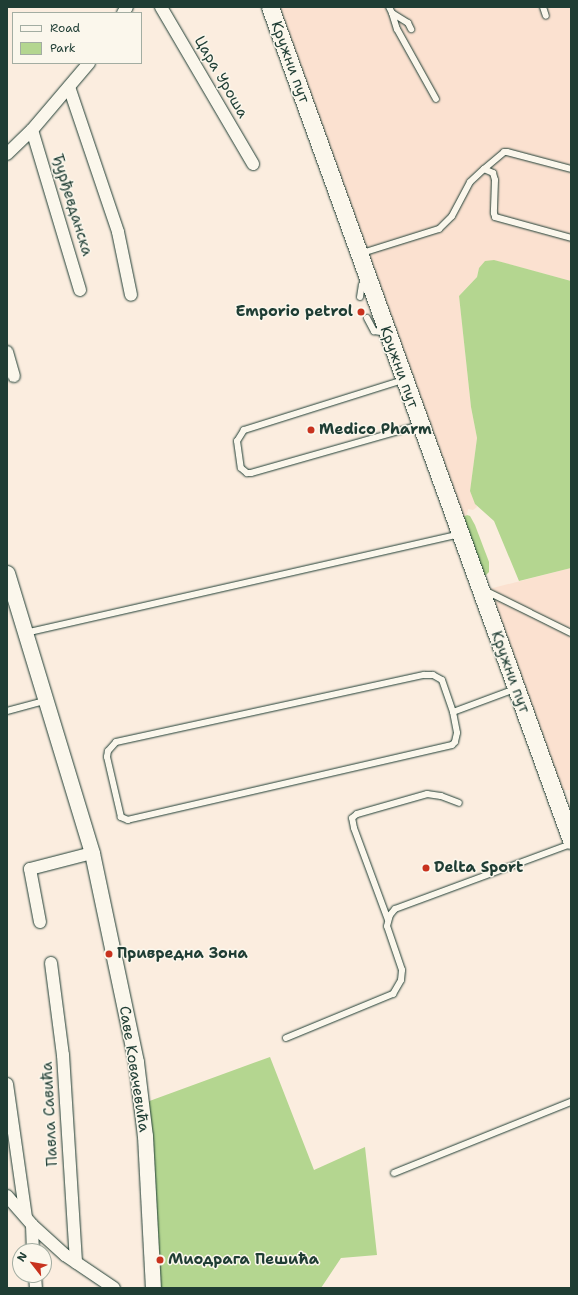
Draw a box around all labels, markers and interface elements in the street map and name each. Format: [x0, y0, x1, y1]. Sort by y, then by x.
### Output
legend [12, 12, 142, 64]
street label: Кружни пут [267, 19, 313, 105]
text: Road [50, 20, 80, 36]
street label: Цара Уроша [190, 33, 252, 121]
text: Park [50, 40, 76, 56]
street label: Ђурђевданска [48, 152, 96, 258]
place label: Emporio petrol [236, 303, 353, 321]
marker: Emporio petrol [356, 307, 366, 317]
street label: Кружни пут [376, 324, 422, 410]
place label: Medico Pharm [319, 421, 432, 439]
marker: Medico Pharm [306, 425, 316, 435]
street label: Кружни пут [487, 629, 533, 715]
place label: Delta Sport [434, 859, 523, 877]
marker: Delta Sport [421, 863, 431, 873]
place label: Привредна Зона [117, 945, 248, 963]
marker: Привредна Зона [104, 949, 114, 959]
street label: Саве Ковачевића [115, 1005, 153, 1133]
street label: Павла Савића [38, 1061, 62, 1167]
north arrow [12, 1243, 52, 1283]
text: N [13, 1249, 31, 1265]
place label: Миодрага Пешића [168, 1251, 319, 1269]
marker: Миодрага Пешића [155, 1255, 165, 1265]

